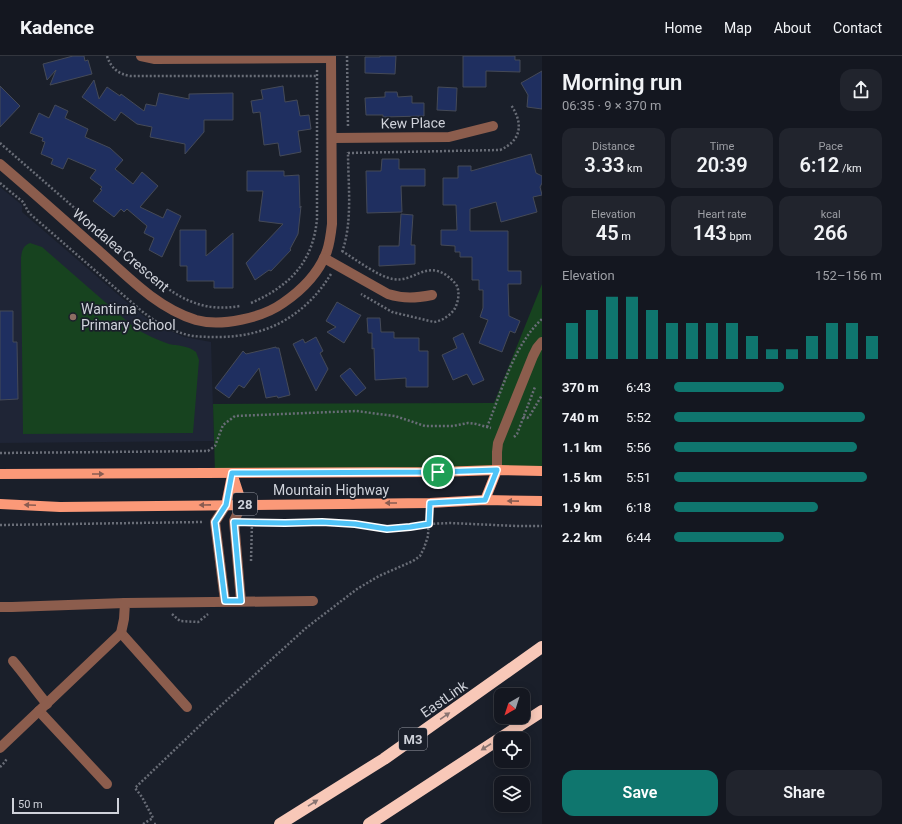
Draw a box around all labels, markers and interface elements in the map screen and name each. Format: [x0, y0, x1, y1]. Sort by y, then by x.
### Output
text: Kadence [20, 16, 94, 39]
text: Home [664, 20, 702, 36]
text: Map [724, 20, 752, 36]
text: About [774, 20, 811, 36]
text: Contact [833, 20, 882, 36]
button: share [840, 69, 882, 111]
text: Morning run [562, 70, 682, 95]
text: 06:35 · 9 × 370 m [562, 98, 661, 113]
street label: Kew Place [381, 114, 445, 132]
text: Distance [592, 140, 635, 153]
text: Time [710, 140, 734, 153]
text: Pace [818, 140, 843, 153]
text: 3.33 [584, 153, 624, 177]
text: 20:39 [696, 153, 748, 177]
text: 6:12 [800, 153, 839, 177]
text: km [624, 162, 642, 175]
text: /km [839, 162, 862, 175]
street label: Wondalea Crescent [70, 205, 173, 295]
text: Elevation [591, 208, 636, 221]
text: Heart rate [698, 208, 746, 221]
text: kcal [821, 208, 841, 221]
text: 45 [596, 221, 619, 245]
text: 143 [692, 221, 727, 245]
text: 266 [814, 221, 848, 245]
text: m [619, 230, 631, 243]
text: bpm [727, 230, 752, 243]
text: Elevation [562, 268, 615, 283]
text: 152–156 m [815, 268, 882, 283]
place label: Wantirna Primary School [81, 301, 176, 333]
marker: Wantirna Primary School [68, 312, 78, 322]
text: 370 m [562, 380, 599, 395]
text: 6:43 [626, 380, 651, 395]
text: 740 m [562, 410, 599, 425]
text: 5:52 [626, 410, 651, 425]
text: 1.1 km [562, 440, 602, 455]
text: 5:56 [626, 440, 651, 455]
pin [421, 455, 455, 489]
icon: arrive [427, 461, 449, 483]
text: 1.5 km [562, 470, 602, 485]
text: 5:51 [626, 470, 651, 485]
one-way arrow [92, 471, 105, 477]
street label: Mountain Highway [273, 482, 389, 498]
road number: 28 [233, 493, 257, 515]
one-way arrow [506, 498, 519, 504]
one-way arrow [384, 500, 397, 506]
text: 1.9 km [562, 500, 602, 515]
text: 6:18 [626, 500, 651, 515]
one-way arrow [24, 502, 36, 509]
one-way arrow [198, 502, 211, 508]
text: 2.2 km [562, 530, 602, 545]
text: 6:44 [626, 530, 651, 545]
street label: EastLink [418, 677, 471, 721]
north arrow [494, 688, 530, 724]
map controls [494, 688, 530, 812]
one-way arrow [440, 712, 450, 720]
road number: M3 [399, 728, 427, 750]
button: locate [494, 732, 530, 768]
one-way arrow [481, 743, 491, 751]
button: Save [562, 770, 718, 816]
button: Share [726, 770, 882, 816]
button: layers [494, 776, 530, 812]
scale bar [12, 796, 119, 815]
text: 50 m [18, 798, 43, 811]
one-way arrow [307, 800, 319, 807]

